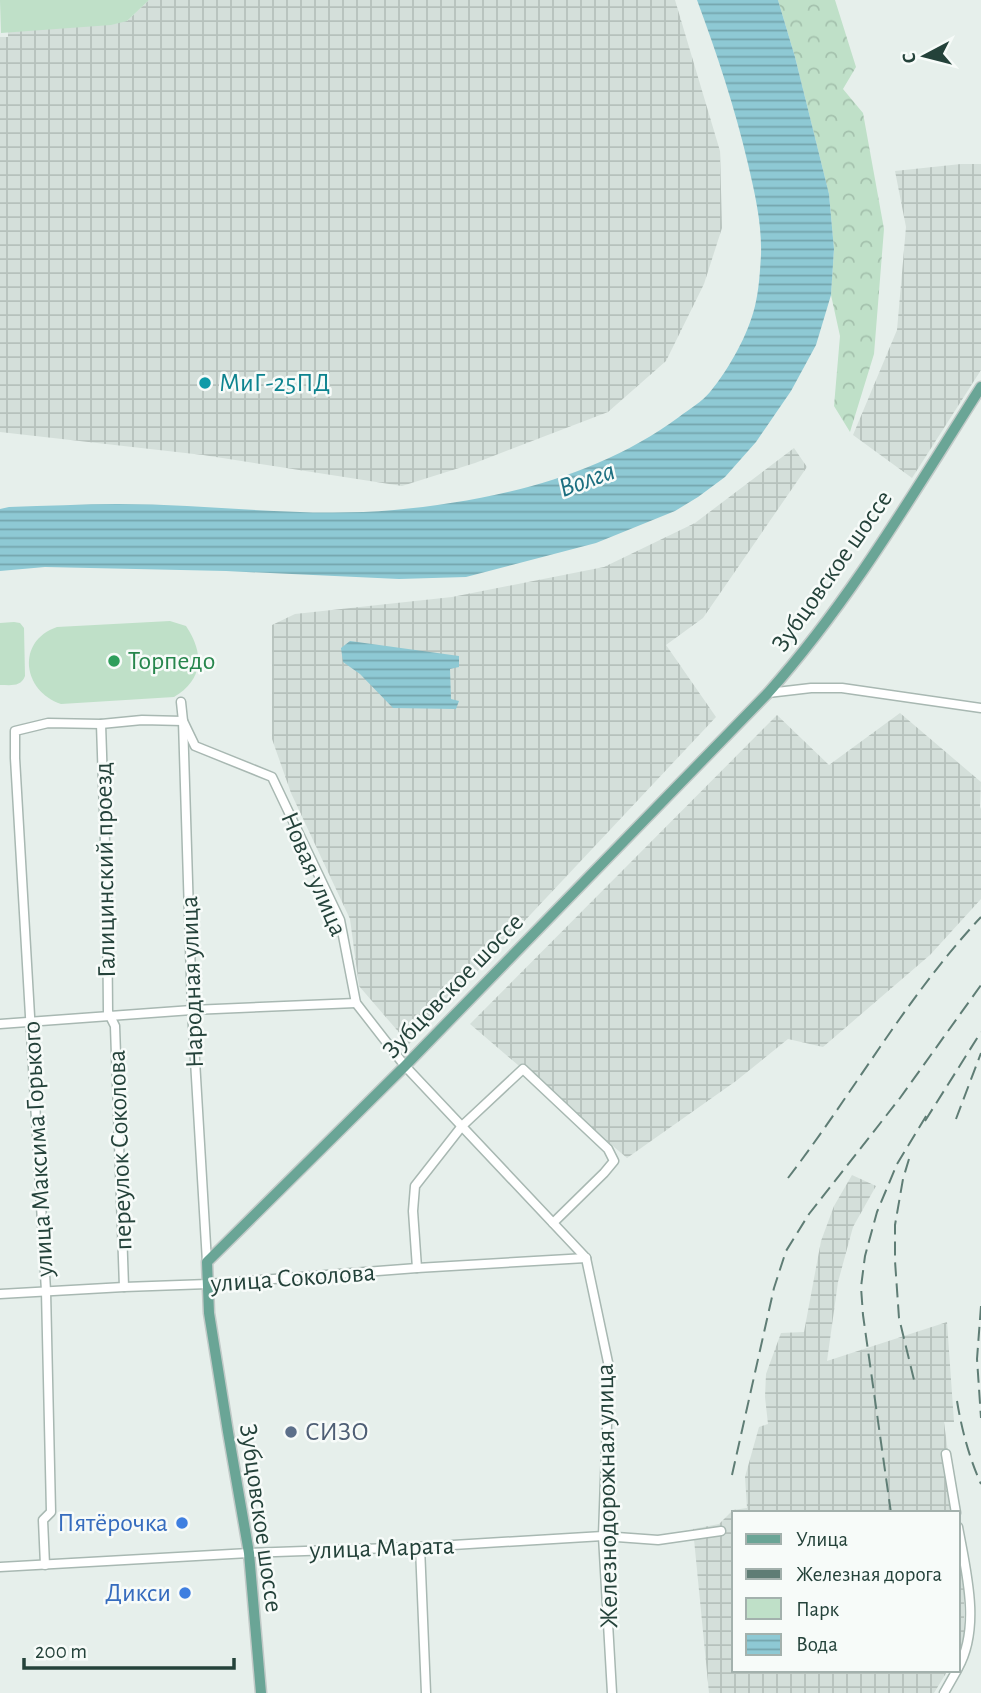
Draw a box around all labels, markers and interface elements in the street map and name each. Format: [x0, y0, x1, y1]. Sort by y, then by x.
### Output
north arrow [890, 21, 960, 91]
text: С [900, 52, 920, 64]
place label: МиГ-25ПД [219, 370, 330, 396]
marker: МиГ-25ПД [197, 375, 213, 391]
water label: Волга [555, 457, 619, 503]
street label: Зубцовское шоссе [767, 486, 897, 656]
place label: Торпедо [128, 648, 215, 674]
marker: Торпедо [106, 653, 122, 669]
street label: Галицинский проезд [90, 762, 120, 978]
street label: Новая улица [276, 808, 352, 940]
street label: Народная улица [176, 895, 208, 1068]
street label: Зубцовское шоссе [378, 909, 528, 1063]
street label: улица Максима Горького [18, 1020, 58, 1279]
street label: переулок Соколова [104, 1049, 136, 1251]
street label: улица Соколова [209, 1259, 376, 1297]
street label: Железнодорожная улица [592, 1363, 622, 1629]
place label: СИЗО [305, 1419, 369, 1445]
street label: Зубцовское шоссе [235, 1422, 287, 1614]
marker: СИЗО [283, 1424, 299, 1440]
place label: Пятёрочка [57, 1510, 168, 1536]
legend [732, 1511, 960, 1672]
marker: Пятёрочка [174, 1515, 190, 1531]
text: Улица [796, 1529, 849, 1550]
street label: улица Марата [308, 1532, 455, 1564]
text: Железная дорога [796, 1564, 943, 1585]
place label: Дикси [105, 1580, 171, 1606]
marker: Дикси [177, 1585, 193, 1601]
text: Парк [796, 1599, 840, 1620]
scale bar [24, 1626, 234, 1670]
text: Вода [796, 1634, 838, 1655]
text: 200 m [35, 1641, 87, 1662]

